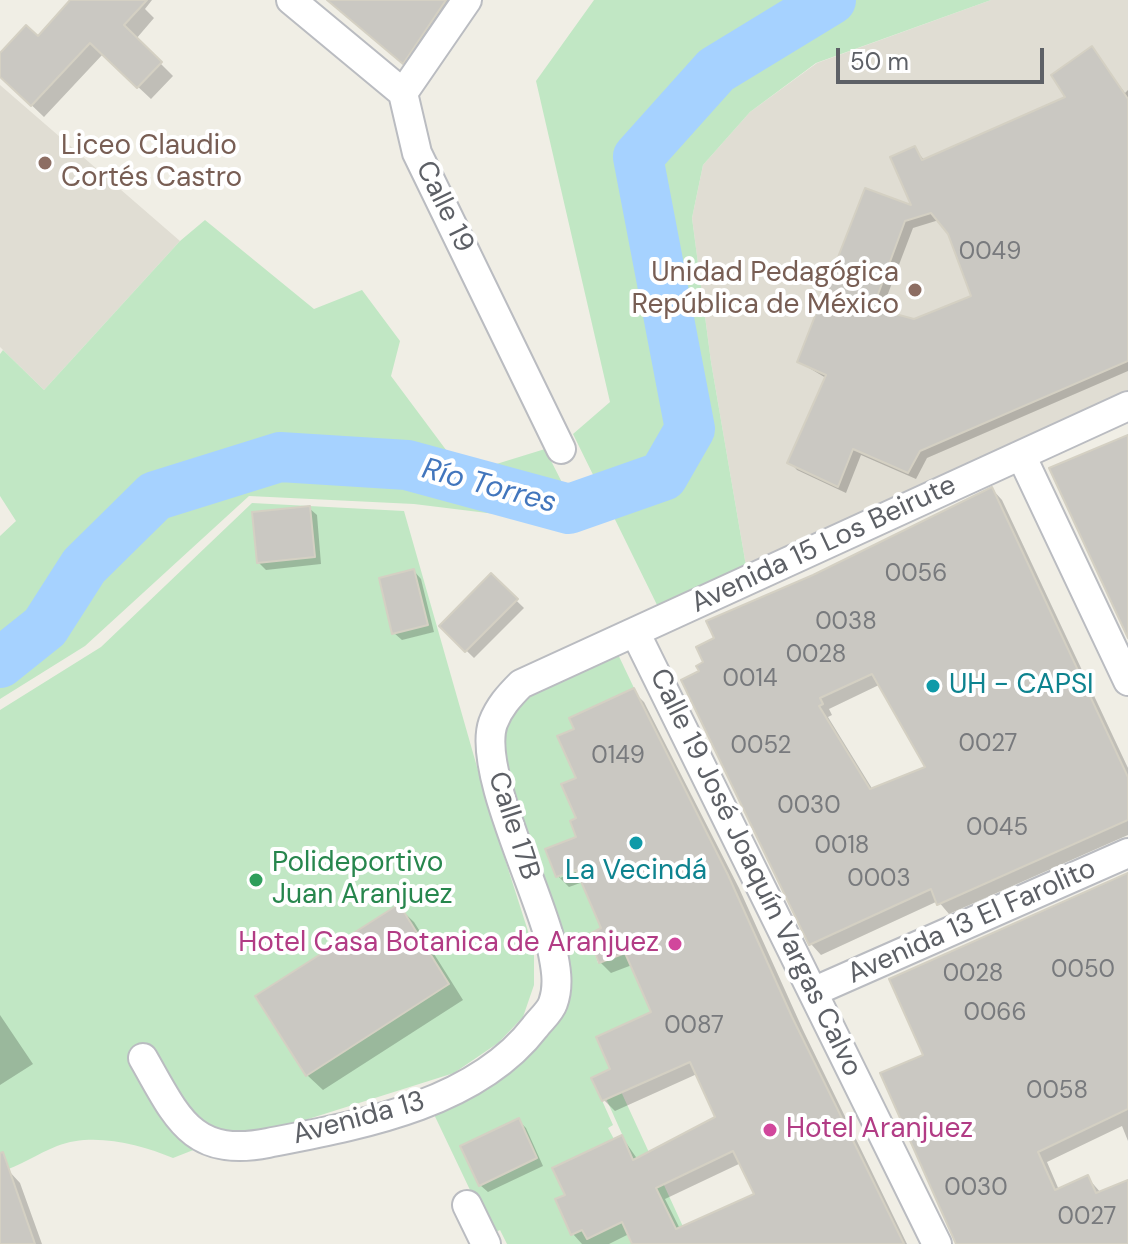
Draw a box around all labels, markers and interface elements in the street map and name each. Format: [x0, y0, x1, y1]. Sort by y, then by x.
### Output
scale bar [840, 32, 1048, 82]
text: 50 m [850, 46, 909, 77]
place label: Liceo Claudio Cortés Castro [61, 130, 242, 196]
marker: Liceo Claudio Cortés Castro [36, 154, 54, 172]
street label: Calle 19 [408, 156, 480, 258]
house number: 0049 [959, 239, 1021, 267]
place label: Unidad Pedagógica República de México [632, 257, 899, 323]
marker: Unidad Pedagógica República de México [906, 281, 924, 299]
water label: Río Torres [418, 452, 560, 522]
street label: Avenida 15 Los Beirute [686, 469, 962, 621]
house number: 0056 [885, 561, 947, 589]
house number: 0038 [815, 609, 877, 637]
house number: 0028 [786, 642, 846, 670]
street label: Calle 19 José Joaquín Vargas Calvo [641, 664, 869, 1082]
house number: 0014 [723, 666, 777, 694]
place label: UH - CAPSI [949, 669, 1094, 703]
marker: UH - CAPSI [924, 677, 942, 695]
house number: 0027 [959, 731, 1017, 759]
house number: 0052 [731, 733, 791, 761]
house number: 0149 [591, 743, 645, 771]
street label: Calle 17B [480, 768, 546, 884]
house number: 0030 [777, 793, 841, 821]
house number: 0045 [966, 815, 1028, 843]
house number: 0018 [815, 833, 869, 861]
marker: La Vecindá [627, 834, 645, 852]
place label: Polideportivo Juan Aranjuez [272, 847, 453, 913]
street label: Avenida 13 El Farolito [843, 852, 1101, 992]
place label: La Vecindá [565, 855, 707, 889]
house number: 0003 [847, 866, 911, 894]
marker: Polideportivo Juan Aranjuez [247, 871, 265, 889]
place label: Hotel Casa Botanica de Aranjuez [238, 927, 659, 961]
marker: Hotel Casa Botanica de Aranjuez [666, 935, 684, 953]
house number: 0050 [1051, 957, 1115, 985]
house number: 0028 [943, 961, 1003, 989]
house number: 0066 [964, 1000, 1026, 1028]
house number: 0087 [664, 1013, 724, 1041]
house number: 0058 [1026, 1078, 1088, 1106]
street label: Avenida 13 [289, 1085, 429, 1153]
place label: Hotel Aranjuez [786, 1113, 973, 1147]
marker: Hotel Aranjuez [761, 1121, 779, 1139]
house number: 0030 [944, 1175, 1008, 1203]
house number: 0027 [1058, 1204, 1116, 1232]

